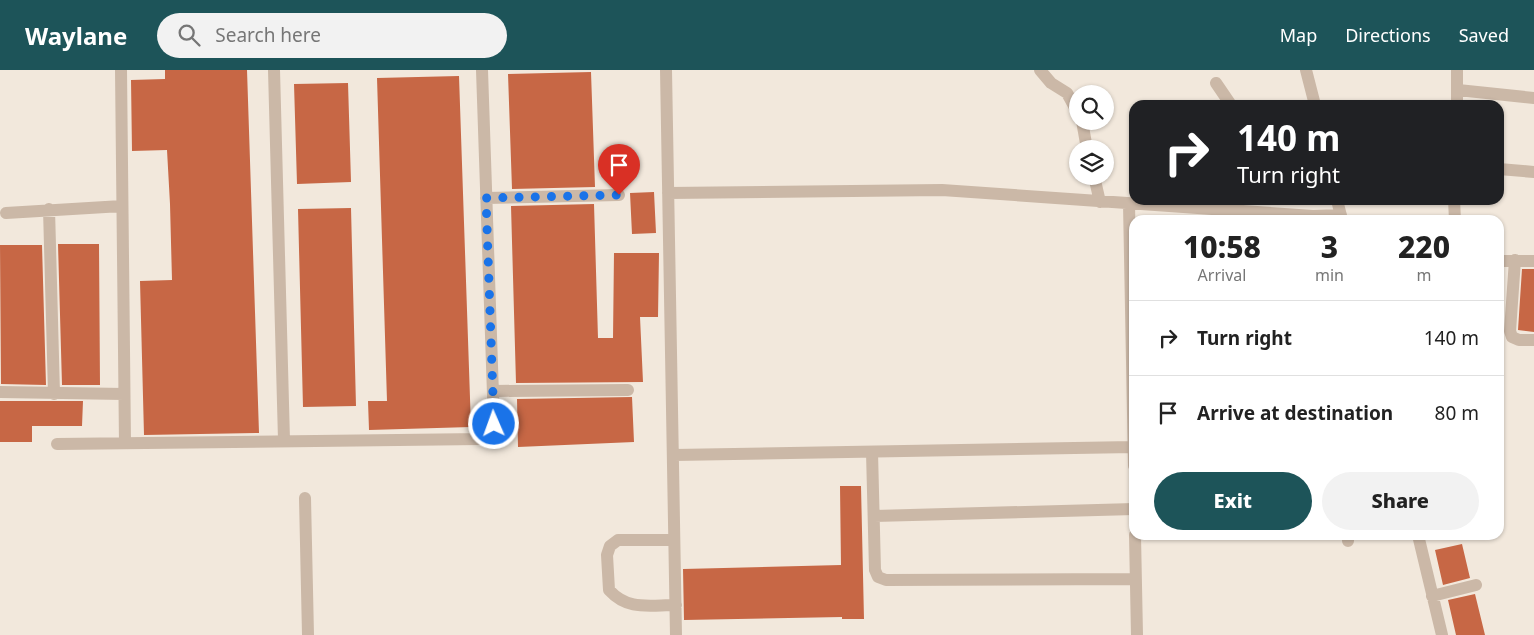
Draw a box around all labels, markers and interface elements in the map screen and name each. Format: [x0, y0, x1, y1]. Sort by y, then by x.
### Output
search box [157, 13, 507, 58]
text: Waylane [25, 19, 127, 52]
icon: search [175, 21, 203, 49]
text: Search here [215, 22, 321, 48]
text: Map [1280, 23, 1317, 47]
text: Directions [1345, 23, 1431, 47]
text: Saved [1459, 23, 1509, 47]
map controls [1069, 85, 1114, 185]
button: search [1069, 85, 1114, 130]
text: 140 m [1237, 114, 1340, 161]
icon: right [1154, 120, 1219, 185]
button: layers [1069, 140, 1114, 185]
pin [598, 144, 640, 195]
icon: arrive [605, 151, 633, 179]
text: Turn right [1237, 159, 1340, 189]
text: 10:58 [1183, 226, 1261, 267]
text: 3 [1321, 226, 1338, 267]
text: 220 [1398, 226, 1450, 267]
text: Arrival [1198, 264, 1246, 286]
text: min [1315, 264, 1344, 286]
text: m [1416, 264, 1431, 286]
icon: right [1154, 324, 1182, 352]
text: Turn right [1197, 325, 1292, 351]
text: 140 m [1424, 325, 1479, 351]
position arrow [467, 397, 519, 449]
icon: arrive [1154, 399, 1182, 427]
text: Arrive at destination [1197, 400, 1393, 426]
text: 80 m [1435, 400, 1479, 426]
button: Exit [1154, 472, 1312, 530]
button: Share [1322, 472, 1479, 530]

